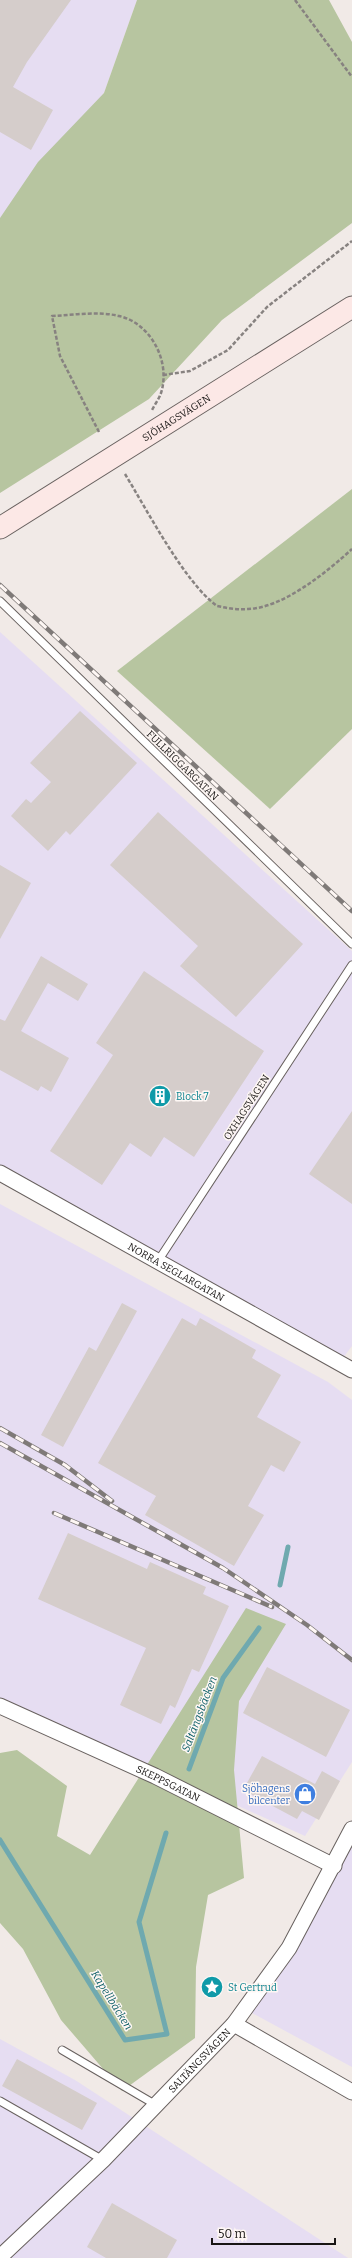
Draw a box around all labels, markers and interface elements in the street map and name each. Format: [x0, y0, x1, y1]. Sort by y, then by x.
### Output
street label: SJÖHAGSVÄGEN [140, 392, 213, 444]
street label: FULLRIGGARGATAN [144, 728, 221, 803]
street label: OXHAGSVÄGEN [220, 1072, 272, 1142]
building icon: Block 7 [147, 1083, 173, 1109]
place label: Block 7 [176, 1091, 209, 1103]
street label: NORRA SEGLARGATAN [125, 1241, 226, 1304]
water label: Saltängsbäcken [179, 1674, 220, 1754]
street label: SKEPPSGATAN [134, 1763, 202, 1805]
shop icon: Sjöhagens bilcenter [292, 1781, 318, 1807]
place label: Sjöhagens bilcenter [242, 1783, 291, 1807]
water label: Kapellbäcken [88, 1968, 135, 2033]
place icon: St Gertrud [199, 1974, 225, 2000]
place label: St Gertrud [228, 1982, 277, 1994]
street label: SALTÄNGSVÄGEN [166, 2026, 233, 2095]
scale bar [212, 2220, 335, 2246]
text: 50 m [218, 2227, 247, 2241]

